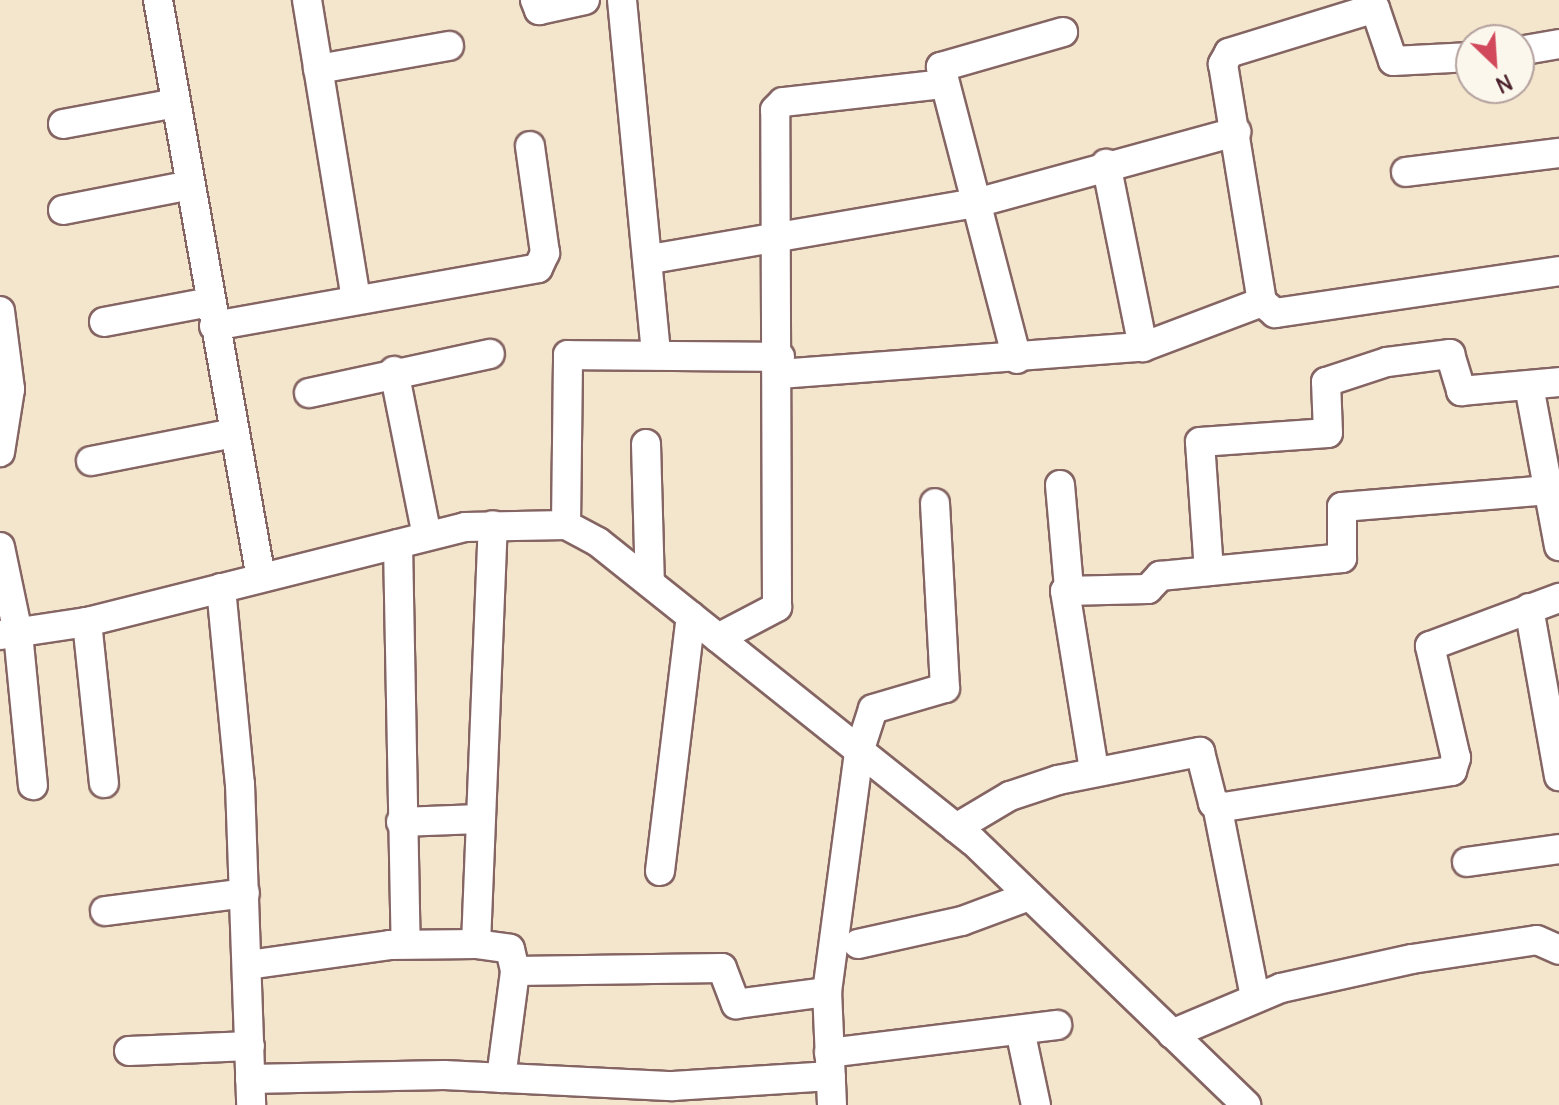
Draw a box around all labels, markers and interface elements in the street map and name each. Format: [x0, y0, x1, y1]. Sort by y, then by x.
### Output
north arrow [1455, 24, 1535, 104]
text: N [1491, 68, 1517, 100]

